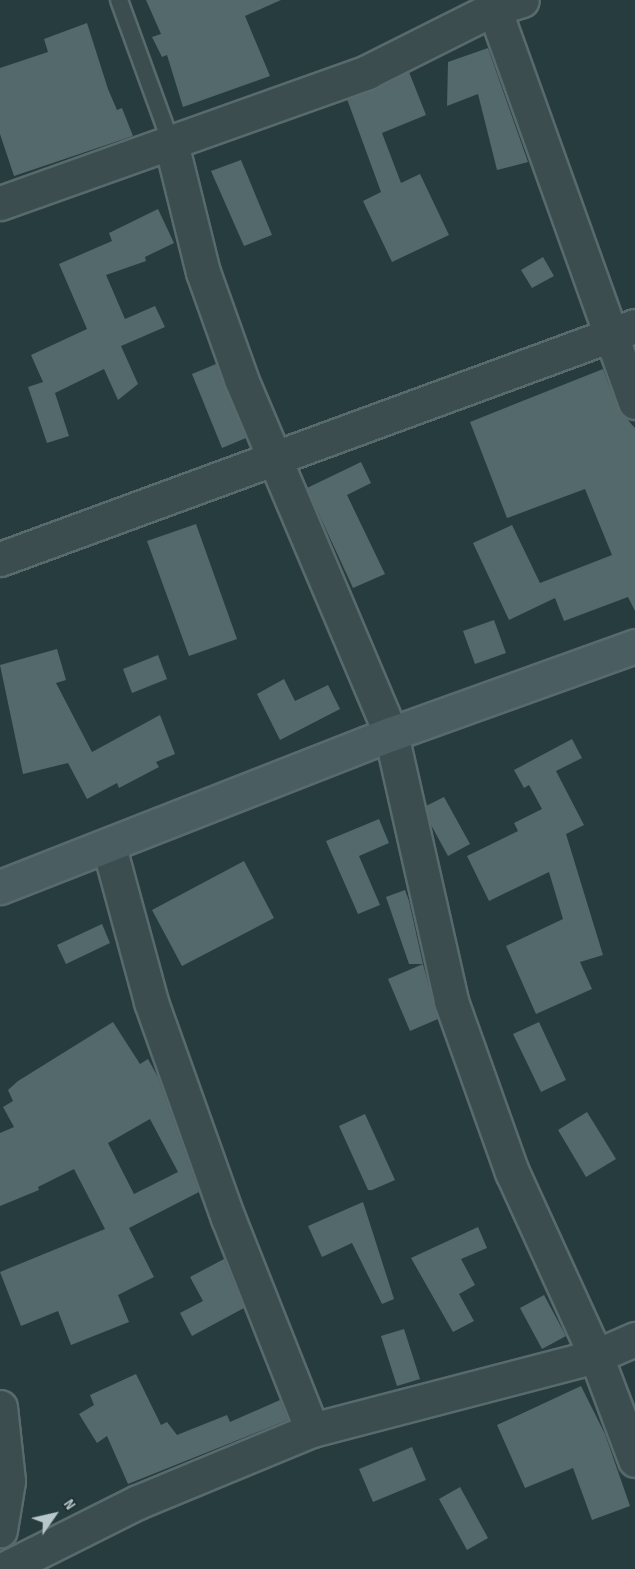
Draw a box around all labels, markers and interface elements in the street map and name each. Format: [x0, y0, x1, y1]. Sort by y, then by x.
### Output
north arrow [24, 1485, 84, 1545]
text: N [59, 1496, 80, 1514]

